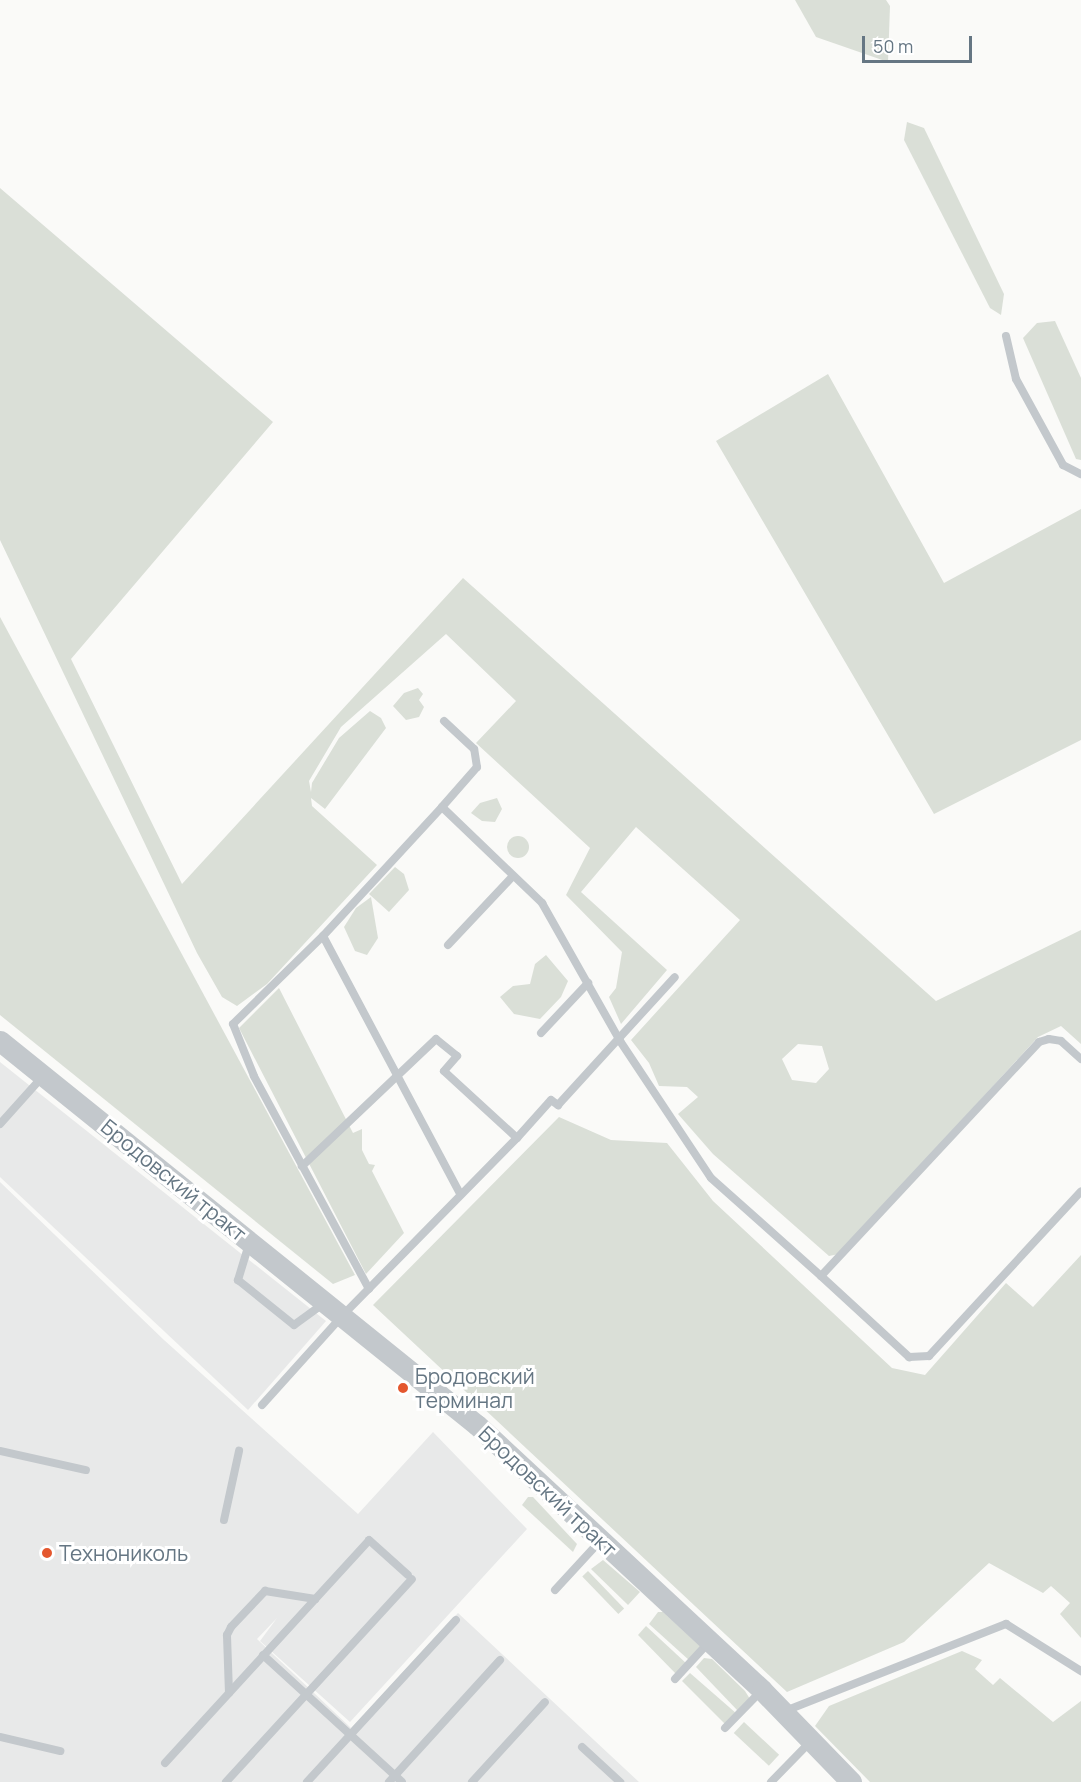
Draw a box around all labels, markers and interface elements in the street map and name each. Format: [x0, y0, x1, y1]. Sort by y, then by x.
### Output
scale bar [865, 24, 974, 62]
text: 50 m [873, 34, 913, 58]
street label: Бродовский тракт [96, 1114, 252, 1246]
place label: Бродовский терминал [415, 1363, 535, 1413]
marker: Бродовский терминал [396, 1381, 410, 1395]
street label: Бродовский тракт [474, 1421, 622, 1561]
place label: Технониколь [59, 1540, 188, 1566]
marker: Технониколь [40, 1546, 54, 1560]

